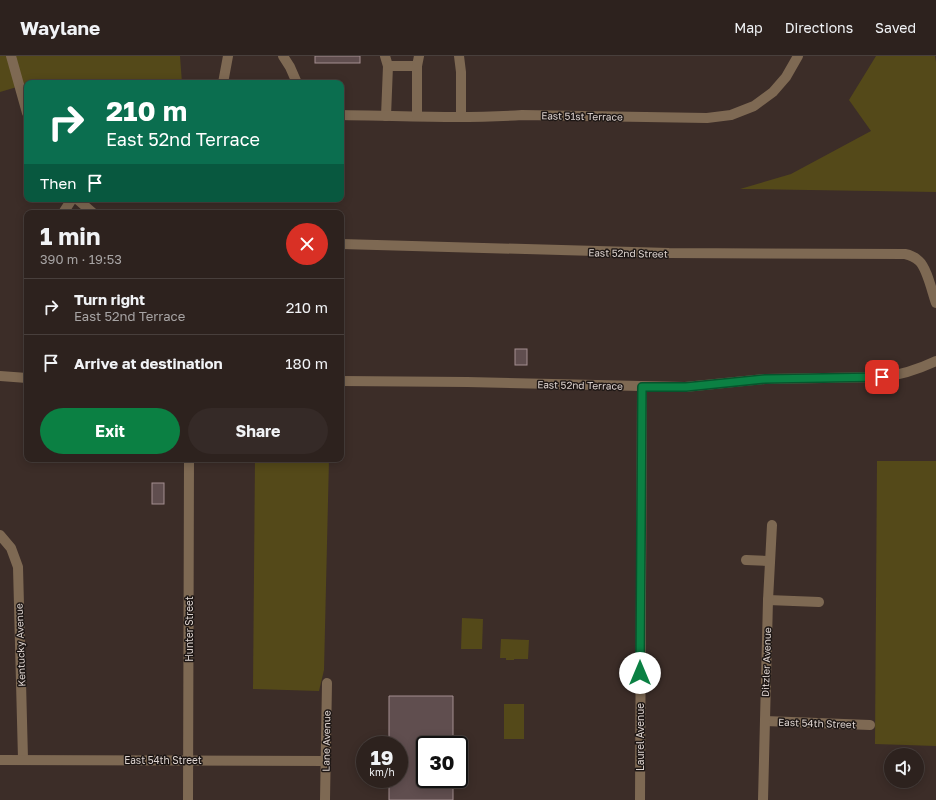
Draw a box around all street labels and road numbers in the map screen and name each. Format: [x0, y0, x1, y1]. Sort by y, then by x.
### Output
street label: East 51st Terrace [541, 109, 623, 123]
street label: East 52nd Street [588, 246, 668, 260]
street label: East 52nd Terrace [537, 378, 623, 392]
street label: Hunter Street [183, 596, 195, 662]
street label: Kentucky Avenue [13, 603, 27, 687]
street label: Ditzler Avenue [759, 627, 773, 697]
street label: Laurel Avenue [634, 703, 646, 771]
street label: Lane Avenue [319, 710, 333, 772]
street label: East 54th Street [778, 716, 856, 730]
street label: East 54th Street [124, 754, 202, 766]

